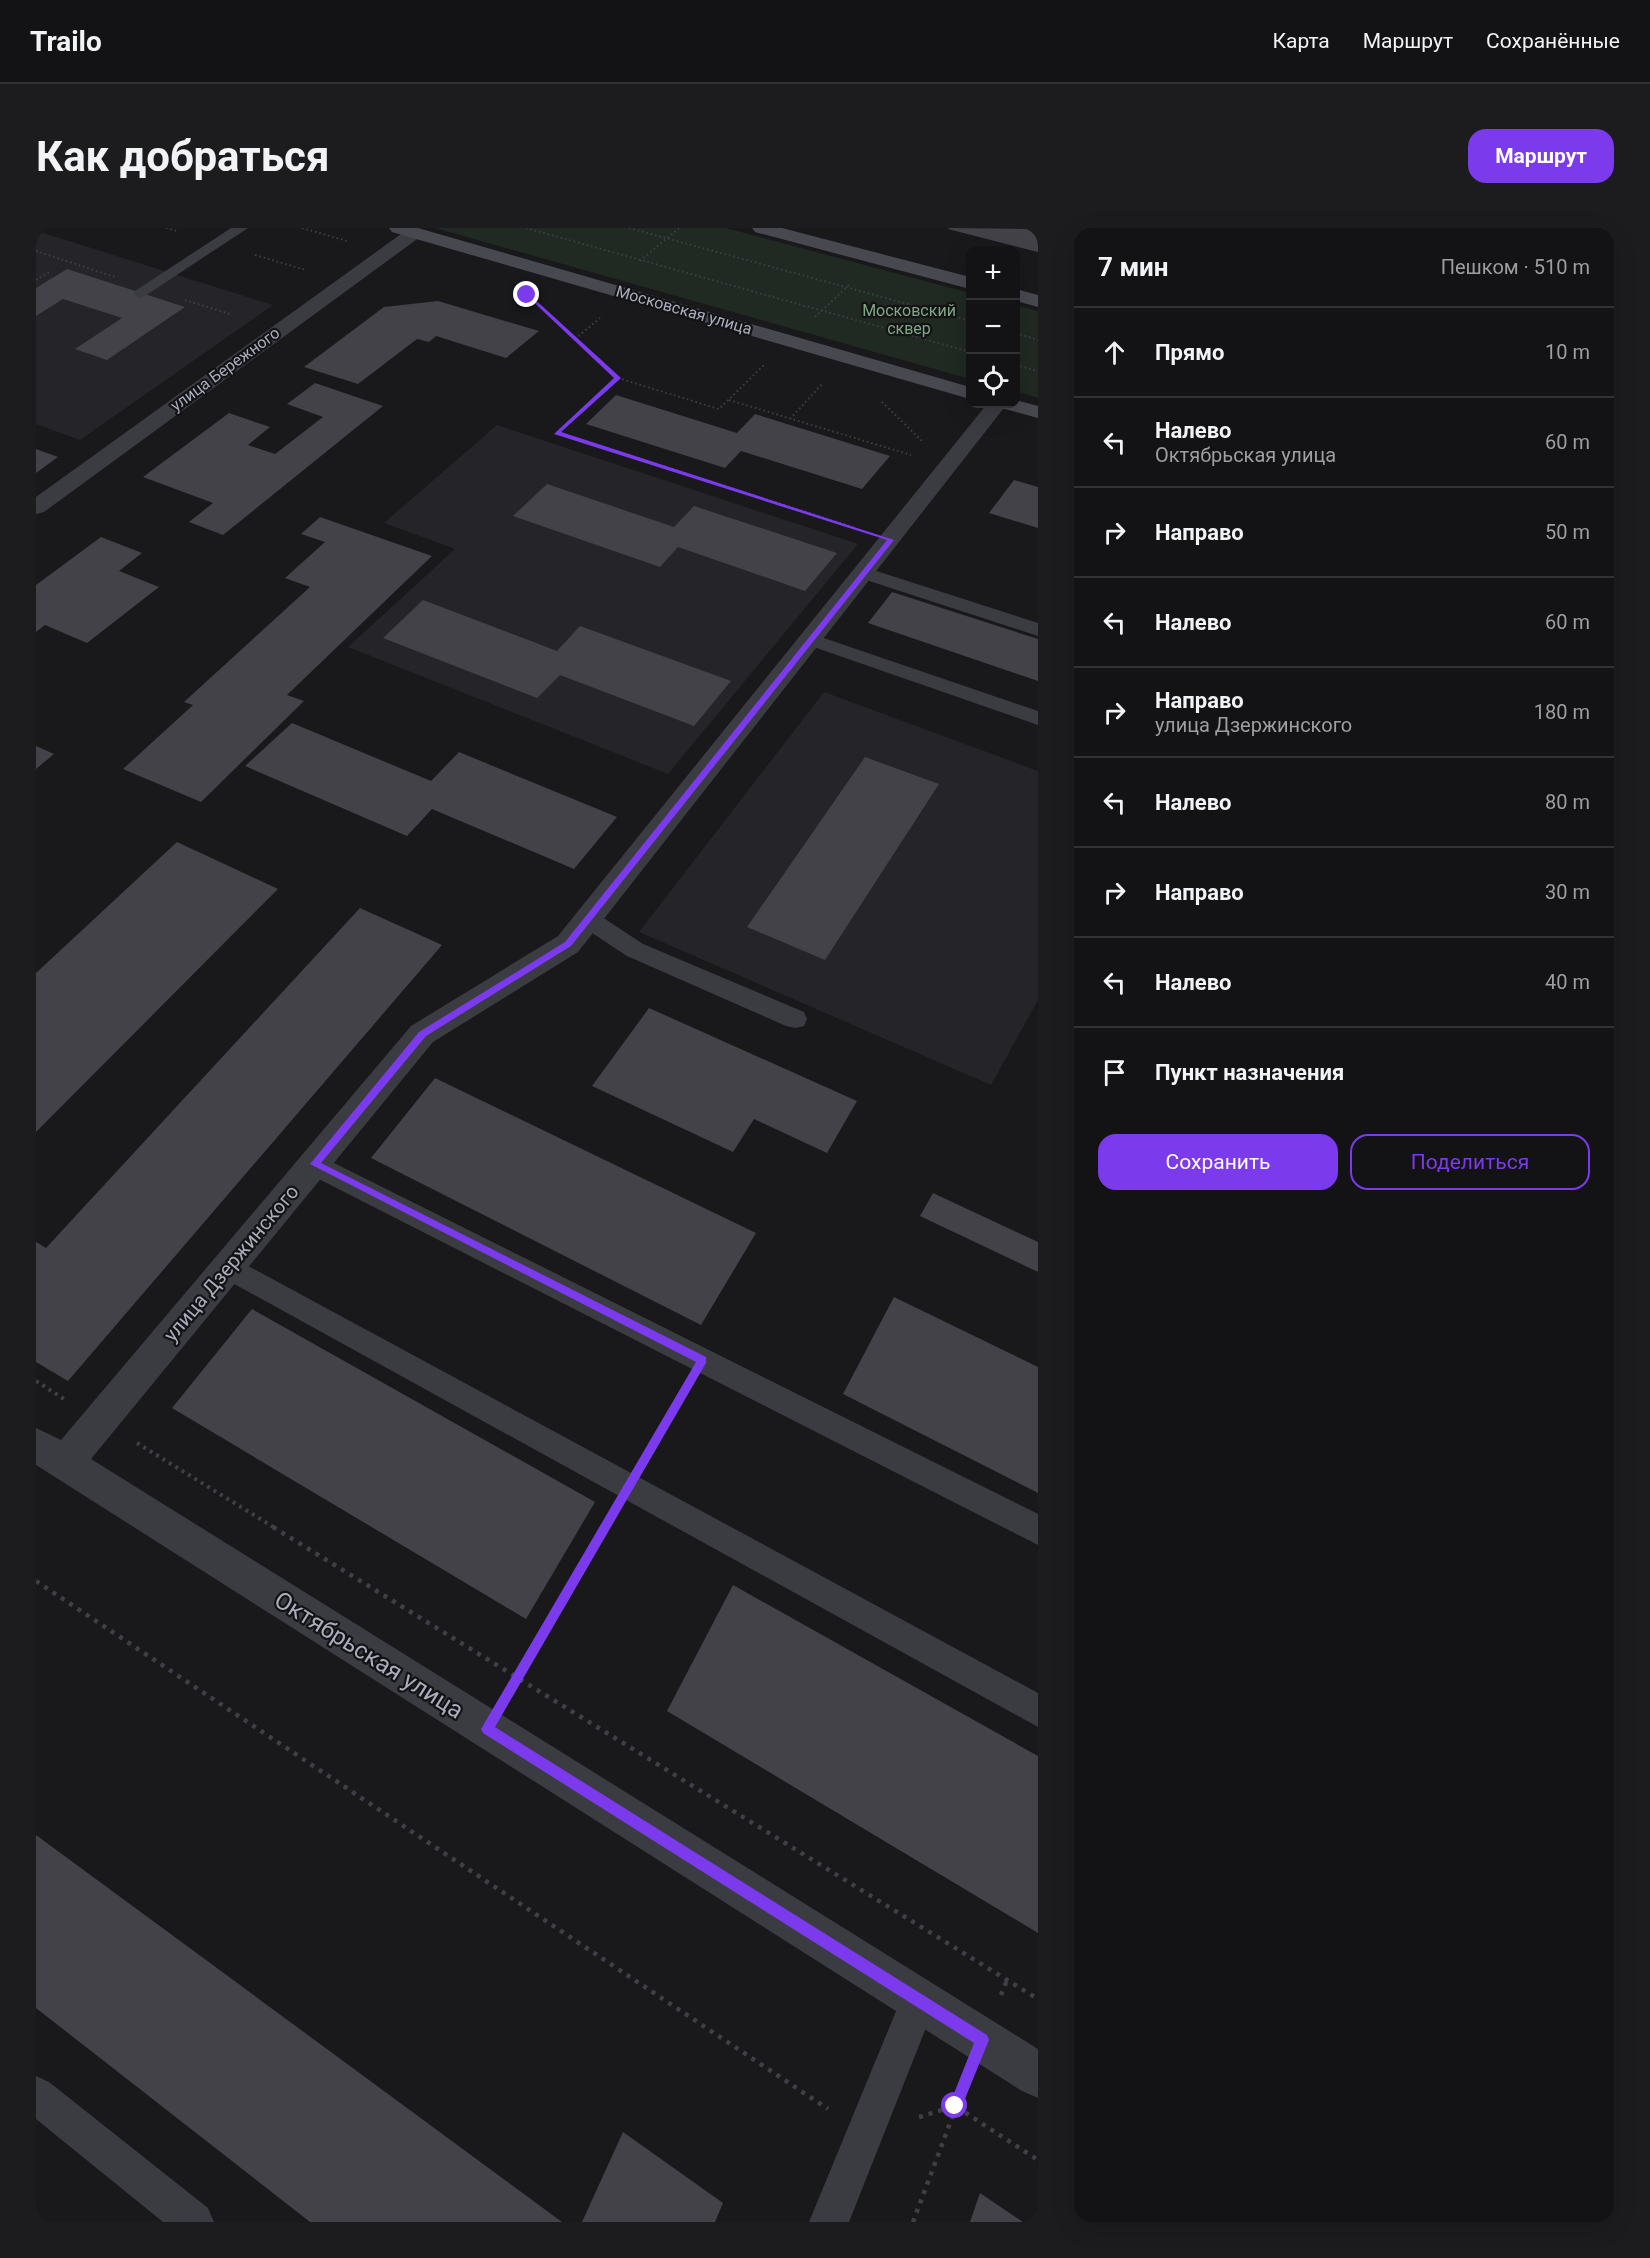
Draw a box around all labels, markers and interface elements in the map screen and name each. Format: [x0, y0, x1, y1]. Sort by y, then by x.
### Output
text: Trailo [30, 25, 102, 58]
text: Карта [1273, 29, 1330, 53]
text: Маршрут [1363, 29, 1453, 53]
text: Сохранённые [1486, 29, 1620, 53]
button: Маршрут [1468, 129, 1614, 183]
text: Как добраться [36, 132, 330, 181]
map controls [966, 246, 1020, 408]
button: + [966, 246, 1020, 300]
text: 7 мин [1098, 252, 1169, 282]
text: Пешком · 510 m [1441, 255, 1590, 279]
route end [513, 281, 539, 307]
street label: Московская улица [614, 281, 754, 339]
button: − [966, 300, 1020, 354]
park label: Московский сквер [862, 301, 956, 338]
street label: улица Бережного [167, 323, 283, 415]
icon: ahead [1098, 336, 1131, 369]
text: Прямо [1155, 340, 1224, 365]
text: 10 m [1545, 340, 1590, 364]
button: locate [966, 354, 1020, 408]
text: Налево [1155, 418, 1232, 443]
icon: left [1098, 426, 1131, 459]
text: 60 m [1545, 430, 1590, 454]
text: Октябрьская улица [1155, 443, 1336, 467]
icon: right [1098, 516, 1131, 549]
text: Направо [1155, 520, 1244, 545]
text: 50 m [1545, 520, 1590, 544]
icon: left [1098, 606, 1131, 639]
text: Налево [1155, 610, 1232, 635]
text: 60 m [1545, 610, 1590, 634]
text: Направо [1155, 688, 1244, 713]
icon: right [1098, 696, 1131, 729]
text: 180 m [1534, 700, 1590, 724]
text: улица Дзержинского [1155, 713, 1352, 737]
icon: left [1098, 786, 1131, 819]
text: Налево [1155, 790, 1232, 815]
text: 80 m [1545, 790, 1590, 814]
icon: right [1098, 876, 1131, 909]
text: Направо [1155, 880, 1244, 905]
text: 30 m [1545, 880, 1590, 904]
icon: left [1098, 966, 1131, 999]
text: Налево [1155, 970, 1232, 995]
text: 40 m [1545, 970, 1590, 994]
icon: arrive [1098, 1056, 1131, 1089]
text: Пункт назначения [1155, 1060, 1344, 1085]
button: Сохранить [1098, 1134, 1338, 1190]
button: Поделиться [1350, 1134, 1590, 1190]
street label: улица Дзержинского [158, 1180, 304, 1346]
street label: Октябрьская улица [269, 1586, 469, 1724]
route start [941, 2092, 967, 2118]

